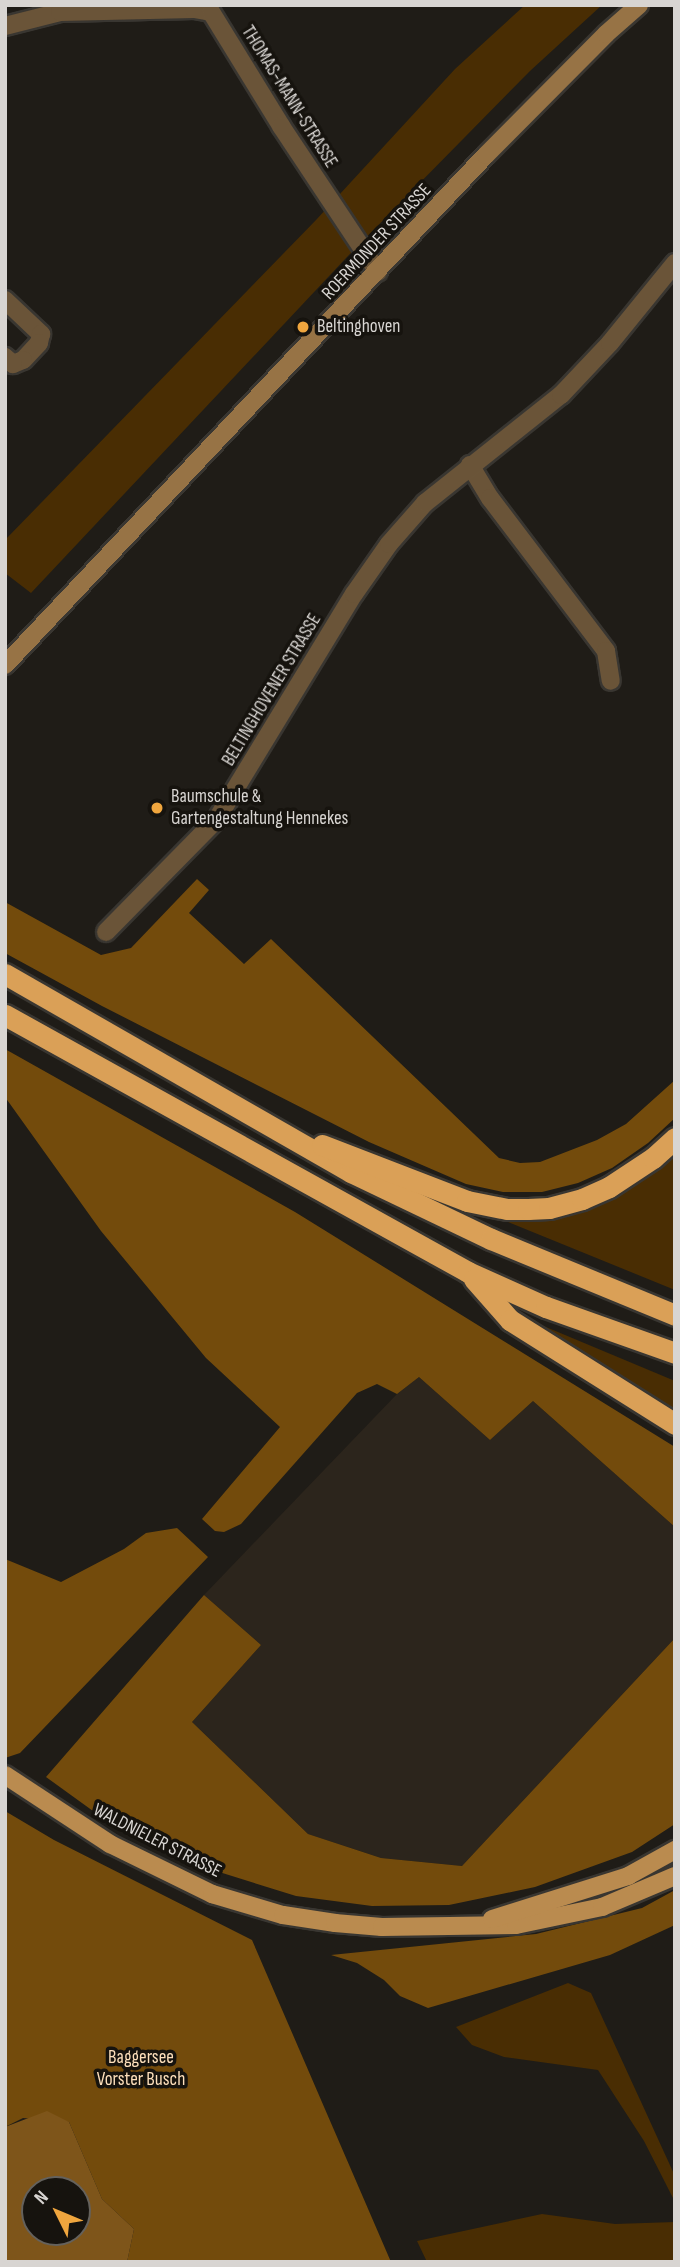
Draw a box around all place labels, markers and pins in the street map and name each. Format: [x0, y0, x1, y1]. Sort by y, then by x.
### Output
place label: Beltinghoven [317, 316, 401, 338]
marker: Beltinghoven [295, 319, 311, 335]
place label: Baumschule & Gartengestaltung Hennekes [171, 786, 348, 830]
marker: Baumschule & Gartengestaltung Hennekes [149, 800, 165, 816]

